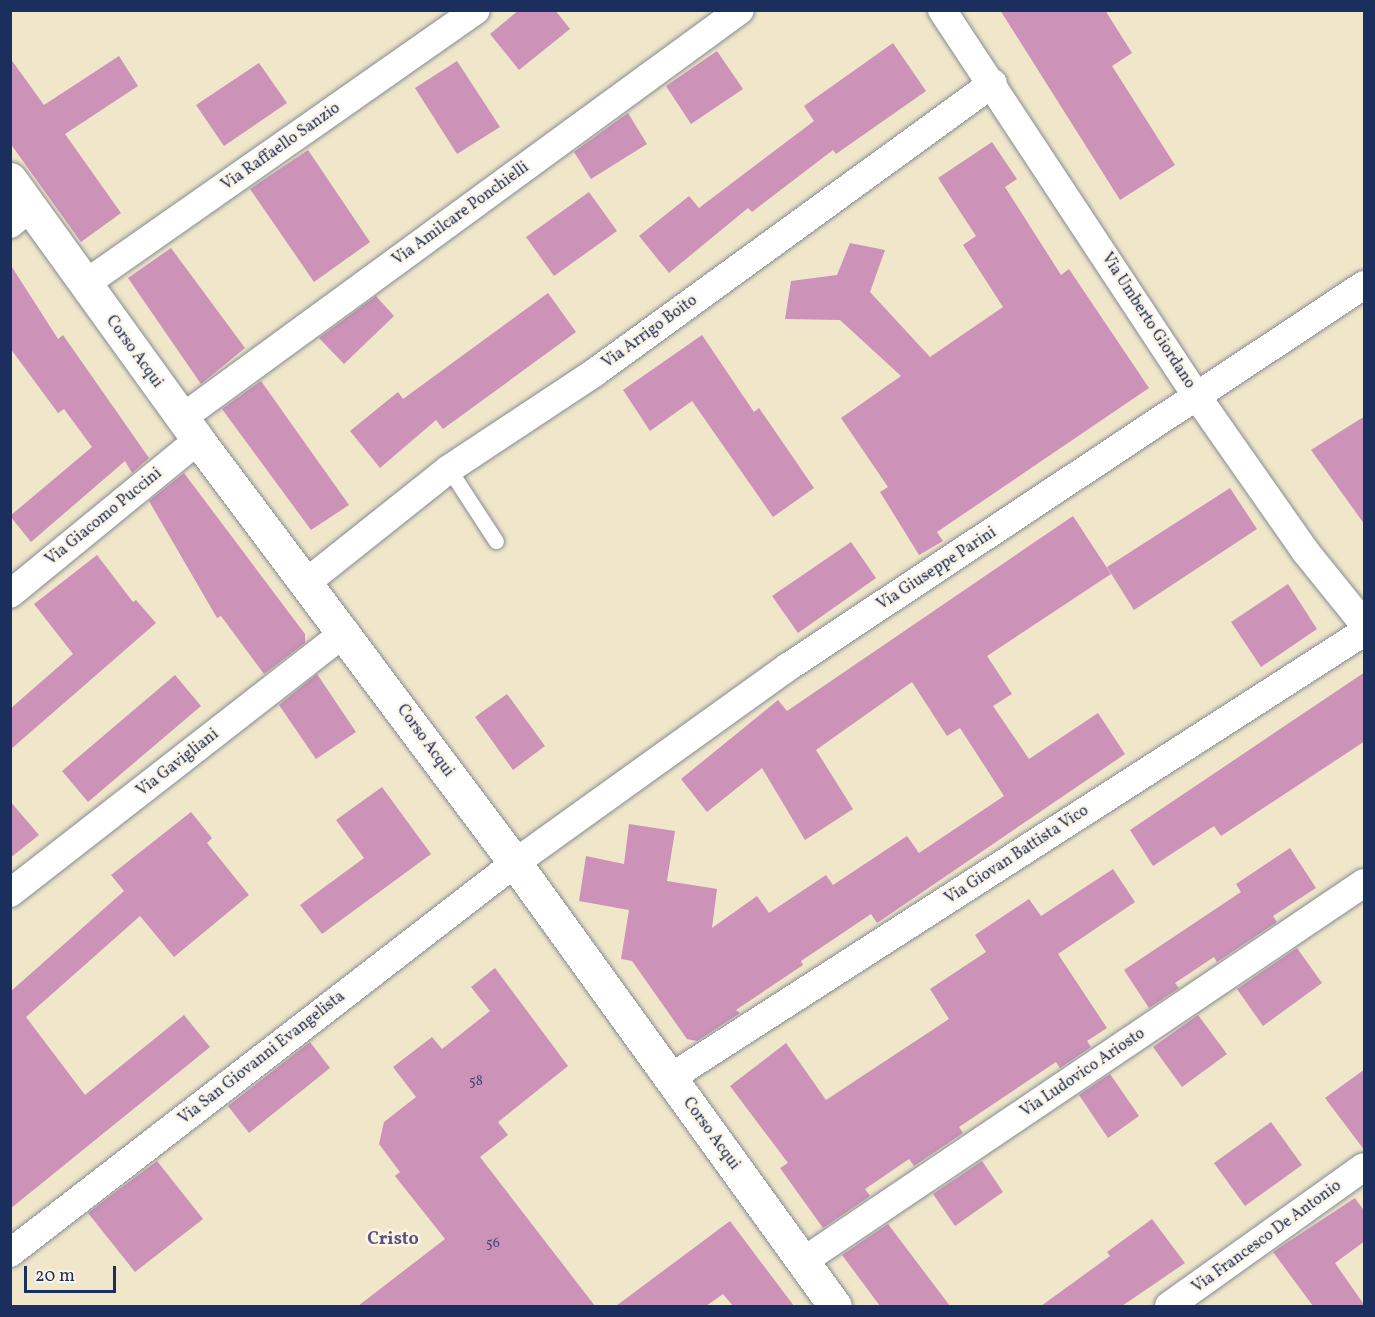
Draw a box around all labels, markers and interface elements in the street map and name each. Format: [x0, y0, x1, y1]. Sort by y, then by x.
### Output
street label: Via Raffaello Sanzio [218, 99, 344, 195]
street label: Via Amilcare Ponchielli [389, 158, 533, 270]
street label: Via Umberto Giordano [1097, 249, 1199, 393]
street label: Via Arrigo Boito [599, 291, 701, 373]
street label: Corso Acqui [101, 312, 167, 392]
street label: Via Giacomo Puccini [42, 464, 166, 570]
street label: Via Giuseppe Parini [874, 523, 1000, 615]
street label: Corso Acqui [392, 701, 458, 781]
street label: Via Gavigliani [133, 725, 223, 801]
street label: Via Giovan Battista Vico [941, 801, 1093, 909]
street label: Via San Giovanni Evangelista [175, 987, 349, 1129]
street label: Via Ludovico Ariosto [1017, 1024, 1149, 1122]
house number: 58 [469, 1074, 483, 1090]
street label: Corso Acqui [678, 1094, 744, 1174]
street label: Via Francesco De Antonio [1189, 1176, 1345, 1298]
district label: Cristo [367, 1229, 419, 1251]
house number: 56 [486, 1236, 500, 1252]
scale bar [27, 1254, 118, 1292]
text: 20 m [35, 1264, 75, 1289]

